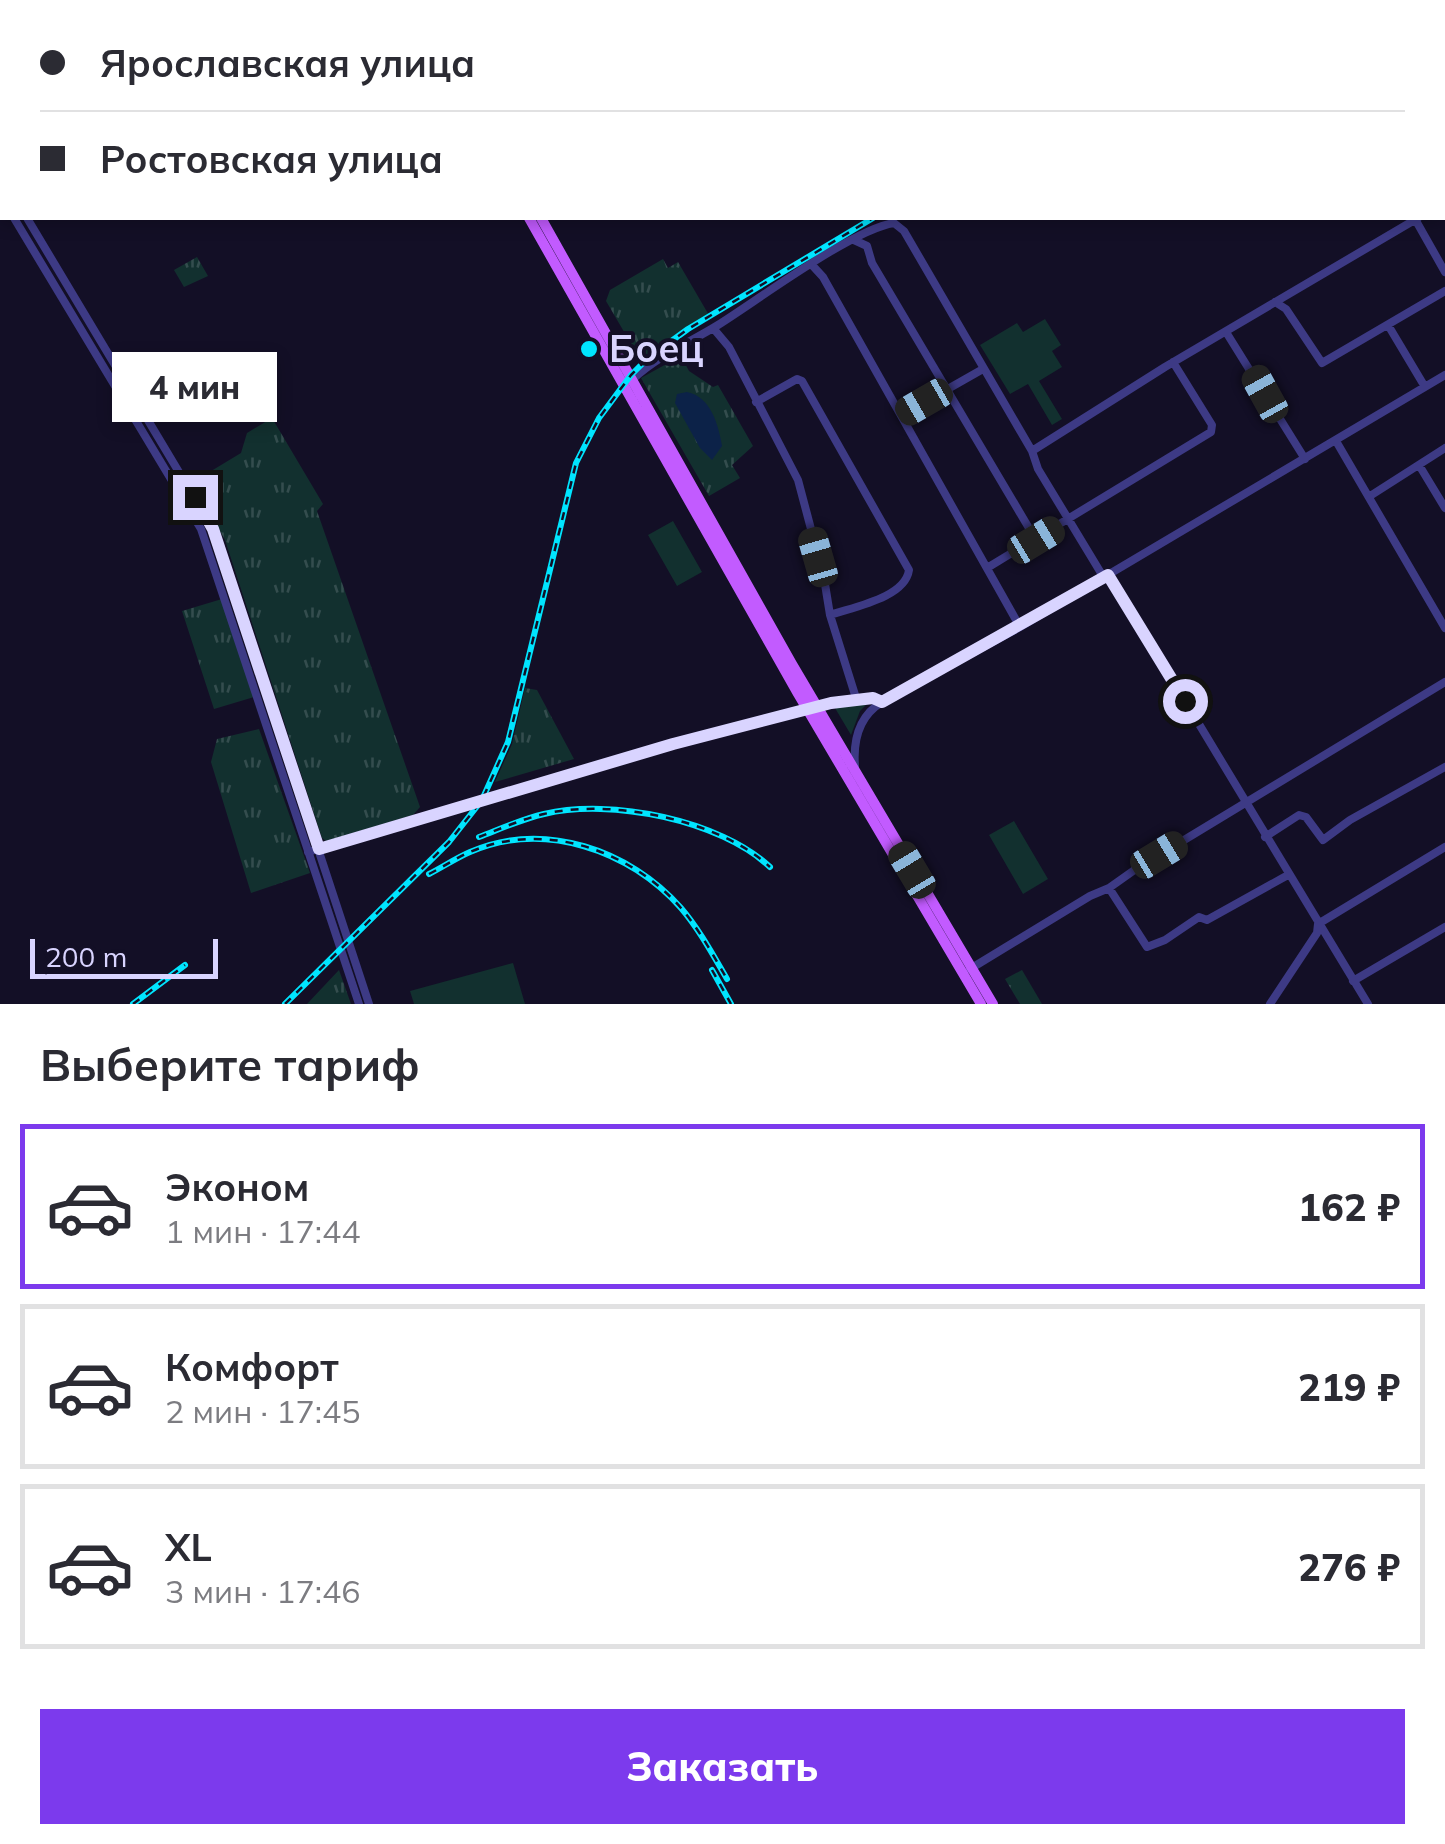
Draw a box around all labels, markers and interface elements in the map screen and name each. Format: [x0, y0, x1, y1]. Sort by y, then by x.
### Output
text: Ярославская улица [100, 39, 475, 87]
text: Ростовская улица [100, 135, 443, 183]
place label: Боец [609, 324, 704, 372]
marker: Боец [578, 338, 600, 360]
callout: 4 мин [112, 352, 278, 422]
car [1237, 360, 1293, 428]
text: 4 мин [149, 367, 240, 407]
car [891, 374, 957, 430]
route end [173, 475, 218, 520]
car [1003, 512, 1069, 568]
car [795, 524, 841, 590]
route start [1163, 679, 1208, 724]
car [1126, 827, 1192, 883]
car [884, 837, 940, 903]
scale bar [30, 934, 218, 978]
text: 200 m [45, 939, 127, 974]
text: Выберите тариф [40, 1036, 420, 1092]
icon: car [45, 1162, 135, 1252]
text: Эконом [165, 1163, 309, 1211]
text: 162 ₽ [1298, 1183, 1400, 1231]
text: 1 мин · 17:44 [165, 1211, 360, 1251]
icon: car [45, 1342, 135, 1432]
text: Комфорт [165, 1343, 339, 1391]
text: 219 ₽ [1298, 1363, 1400, 1411]
text: 2 мин · 17:45 [165, 1391, 360, 1431]
icon: car [45, 1522, 135, 1612]
text: XL [165, 1523, 212, 1571]
text: 276 ₽ [1298, 1543, 1400, 1591]
text: 3 мин · 17:46 [165, 1571, 360, 1611]
button: Заказать [40, 1709, 1405, 1824]

